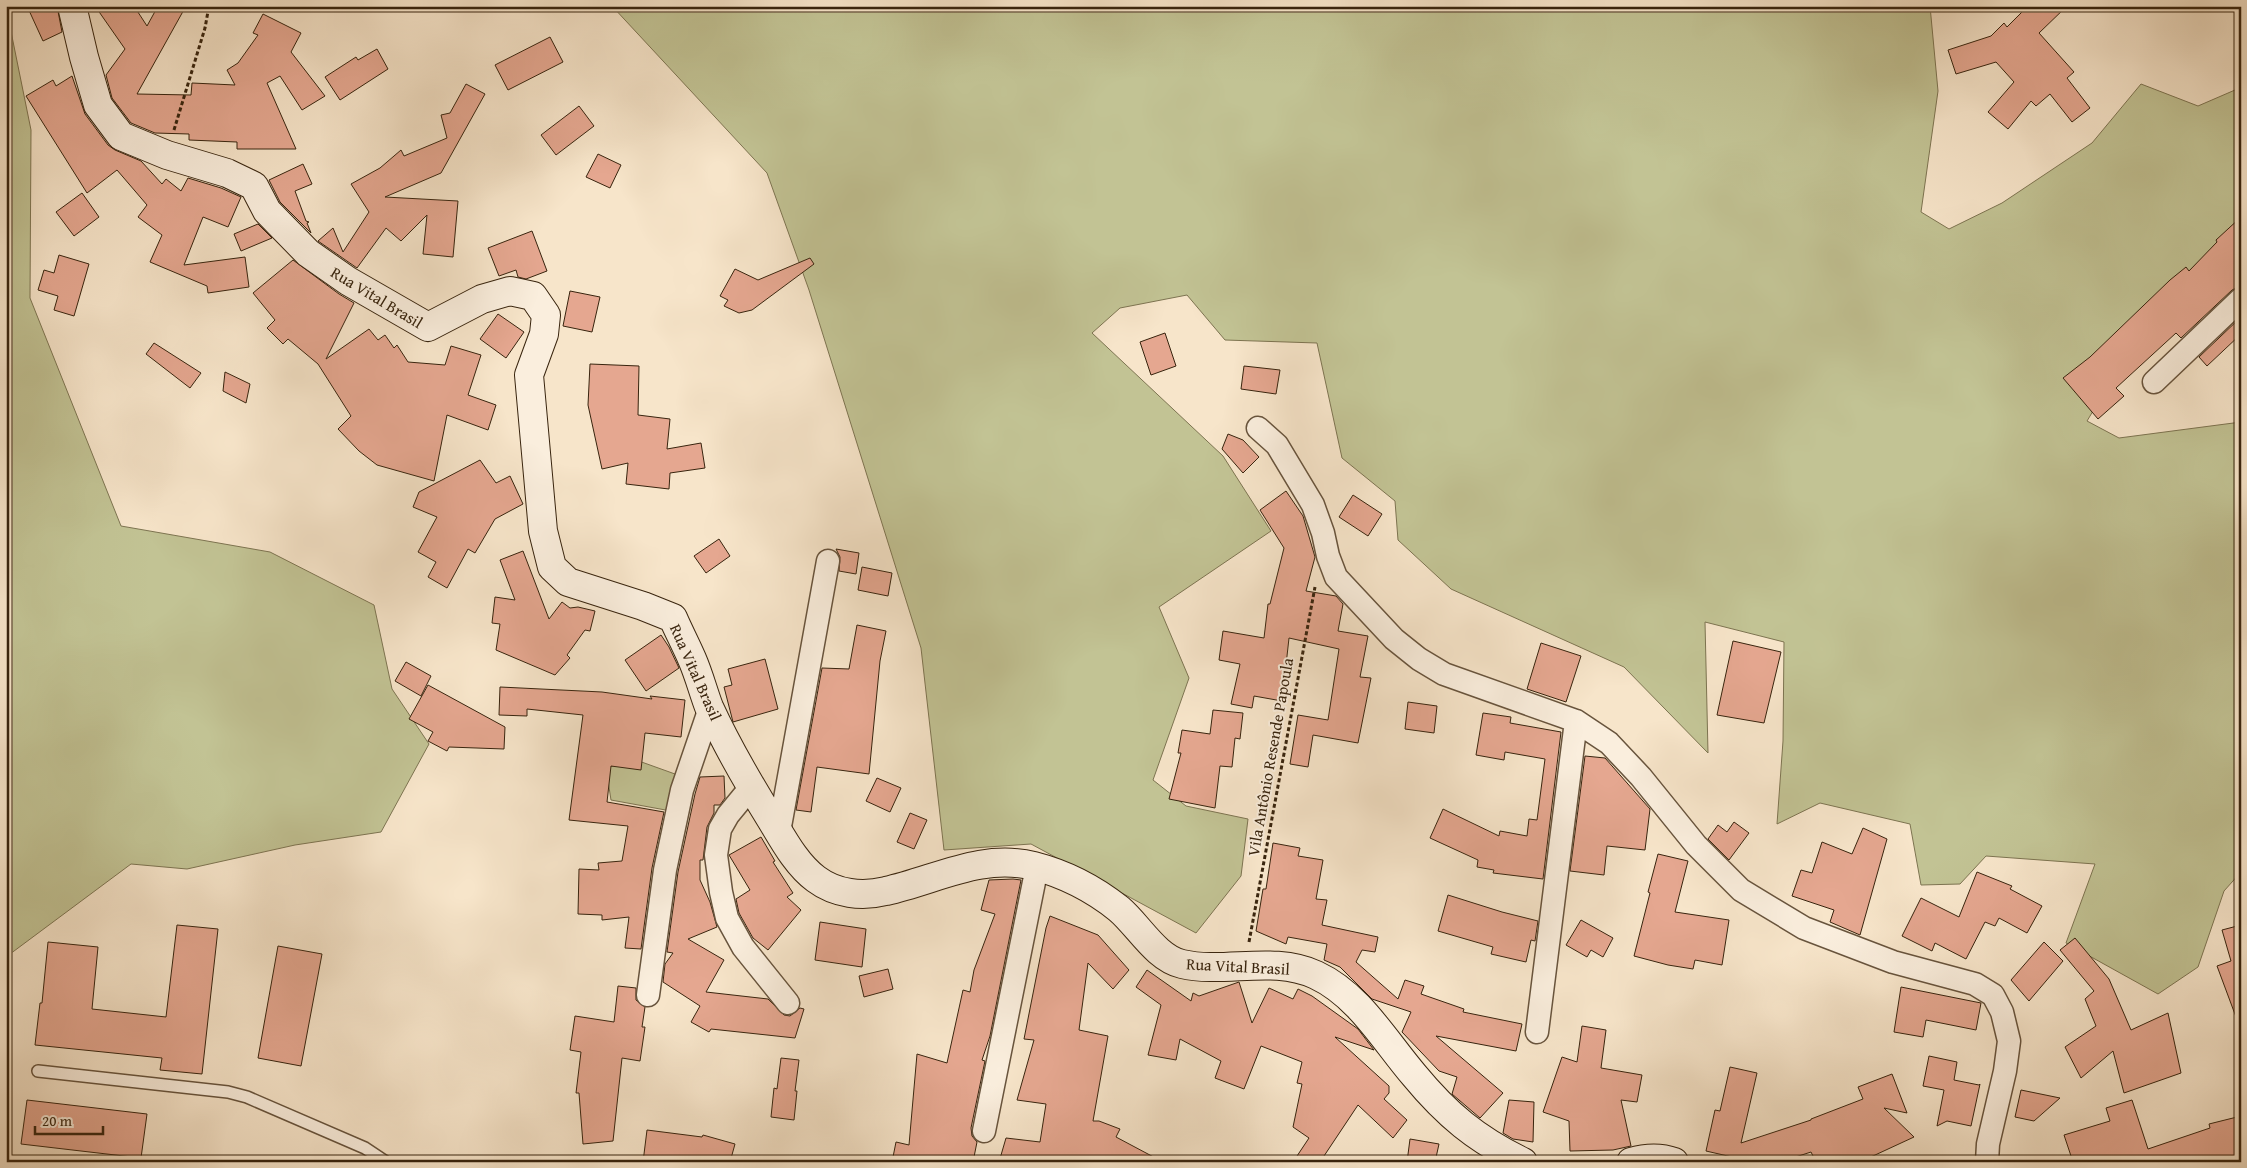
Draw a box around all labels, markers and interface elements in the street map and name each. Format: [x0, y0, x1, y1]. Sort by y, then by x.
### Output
street label: Rua Vital Brasil [326, 260, 428, 334]
street label: Rua Vital Brasil [664, 620, 728, 725]
street label: Vila Antônio Resende Papoula [1241, 656, 1299, 858]
street label: Rua Vital Brasil [1186, 951, 1291, 981]
scale bar [35, 1103, 102, 1135]
text: 20 m [42, 1110, 73, 1131]

